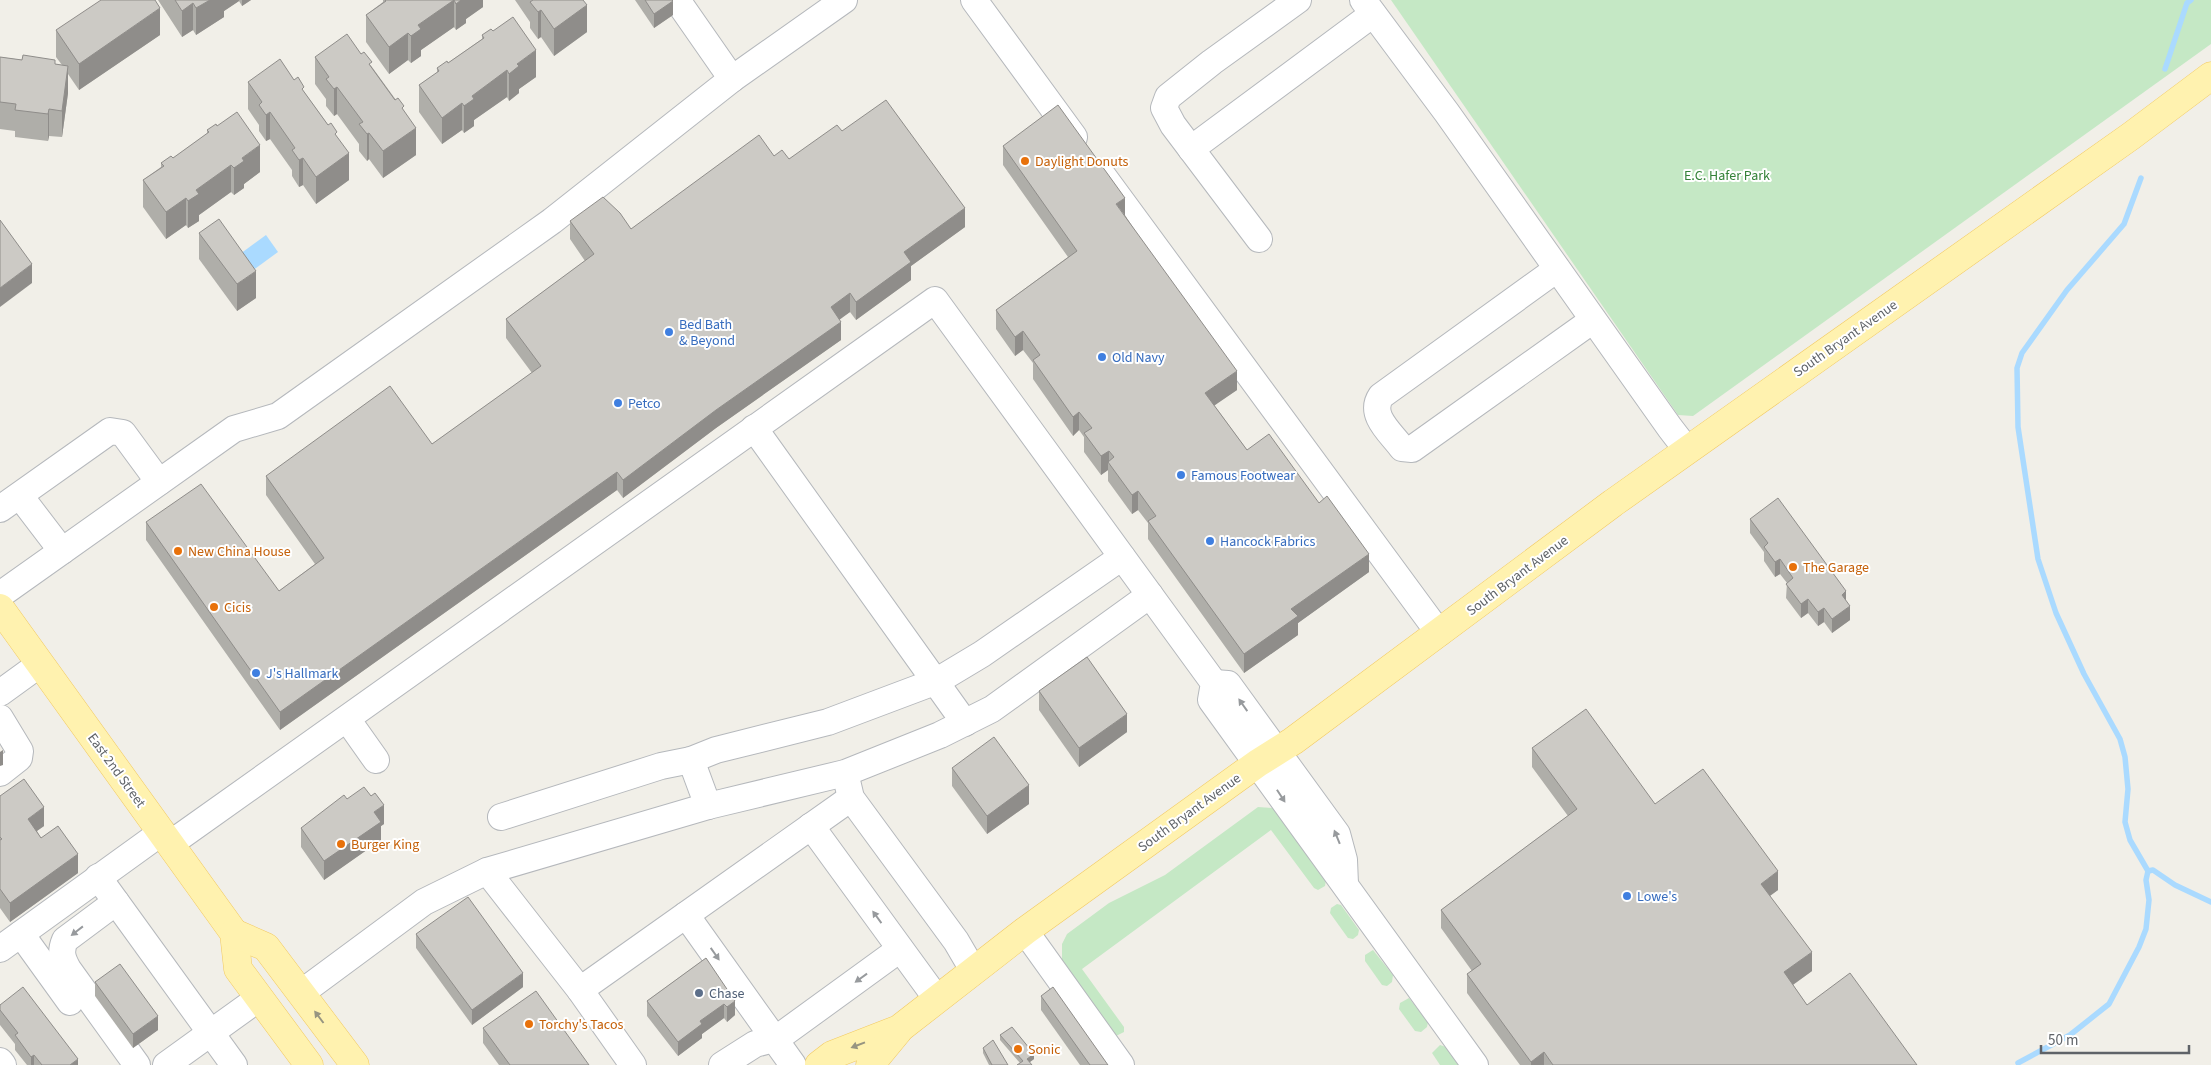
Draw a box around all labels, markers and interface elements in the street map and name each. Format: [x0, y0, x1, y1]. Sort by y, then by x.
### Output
place label: Daylight Donuts [1035, 152, 1128, 172]
marker: Daylight Donuts [1019, 155, 1031, 167]
park label: E.C. Hafer Park [1684, 166, 1770, 186]
street label: South Bryant Avenue [1789, 295, 1902, 382]
place label: Bed Bath & Beyond [679, 315, 735, 351]
marker: Bed Bath & Beyond [663, 326, 675, 338]
place label: Old Navy [1112, 348, 1165, 368]
marker: Old Navy [1096, 351, 1108, 363]
place label: Petco [628, 394, 661, 414]
marker: Petco [612, 397, 624, 409]
place label: Famous Footwear [1191, 466, 1295, 486]
marker: Famous Footwear [1175, 469, 1187, 481]
street label: South Bryant Avenue [1462, 531, 1573, 621]
place label: Hancock Fabrics [1220, 532, 1316, 552]
marker: Hancock Fabrics [1204, 535, 1216, 547]
place label: New China House [188, 542, 291, 562]
marker: New China House [172, 545, 184, 557]
place label: The Garage [1803, 558, 1869, 578]
marker: The Garage [1787, 561, 1799, 573]
place label: Cicis [224, 598, 251, 618]
marker: Cicis [208, 601, 220, 613]
place label: J's Hallmark [266, 664, 338, 684]
marker: J's Hallmark [250, 667, 262, 679]
one-way arrow [1238, 698, 1248, 712]
street label: East 2nd Street [82, 729, 150, 812]
street label: South Bryant Avenue [1134, 769, 1245, 857]
one-way arrow [1277, 790, 1286, 803]
one-way arrow [1333, 829, 1341, 844]
place label: Burger King [351, 835, 419, 855]
marker: Burger King [335, 838, 347, 850]
place label: Lowe's [1637, 887, 1677, 907]
marker: Lowe's [1621, 890, 1633, 902]
one-way arrow [872, 911, 883, 924]
one-way arrow [71, 925, 84, 936]
one-way arrow [710, 948, 720, 961]
one-way arrow [855, 972, 868, 983]
place label: Chase [709, 984, 745, 1004]
marker: Chase [693, 987, 705, 999]
one-way arrow [314, 1011, 325, 1024]
place label: Torchy's Tacos [539, 1015, 623, 1035]
marker: Torchy's Tacos [523, 1018, 535, 1030]
scale bar [2041, 1022, 2188, 1054]
text: 50 m [2048, 1030, 2078, 1051]
place label: Sonic [1028, 1040, 1061, 1060]
one-way arrow [851, 1042, 865, 1050]
marker: Sonic [1012, 1043, 1024, 1055]

